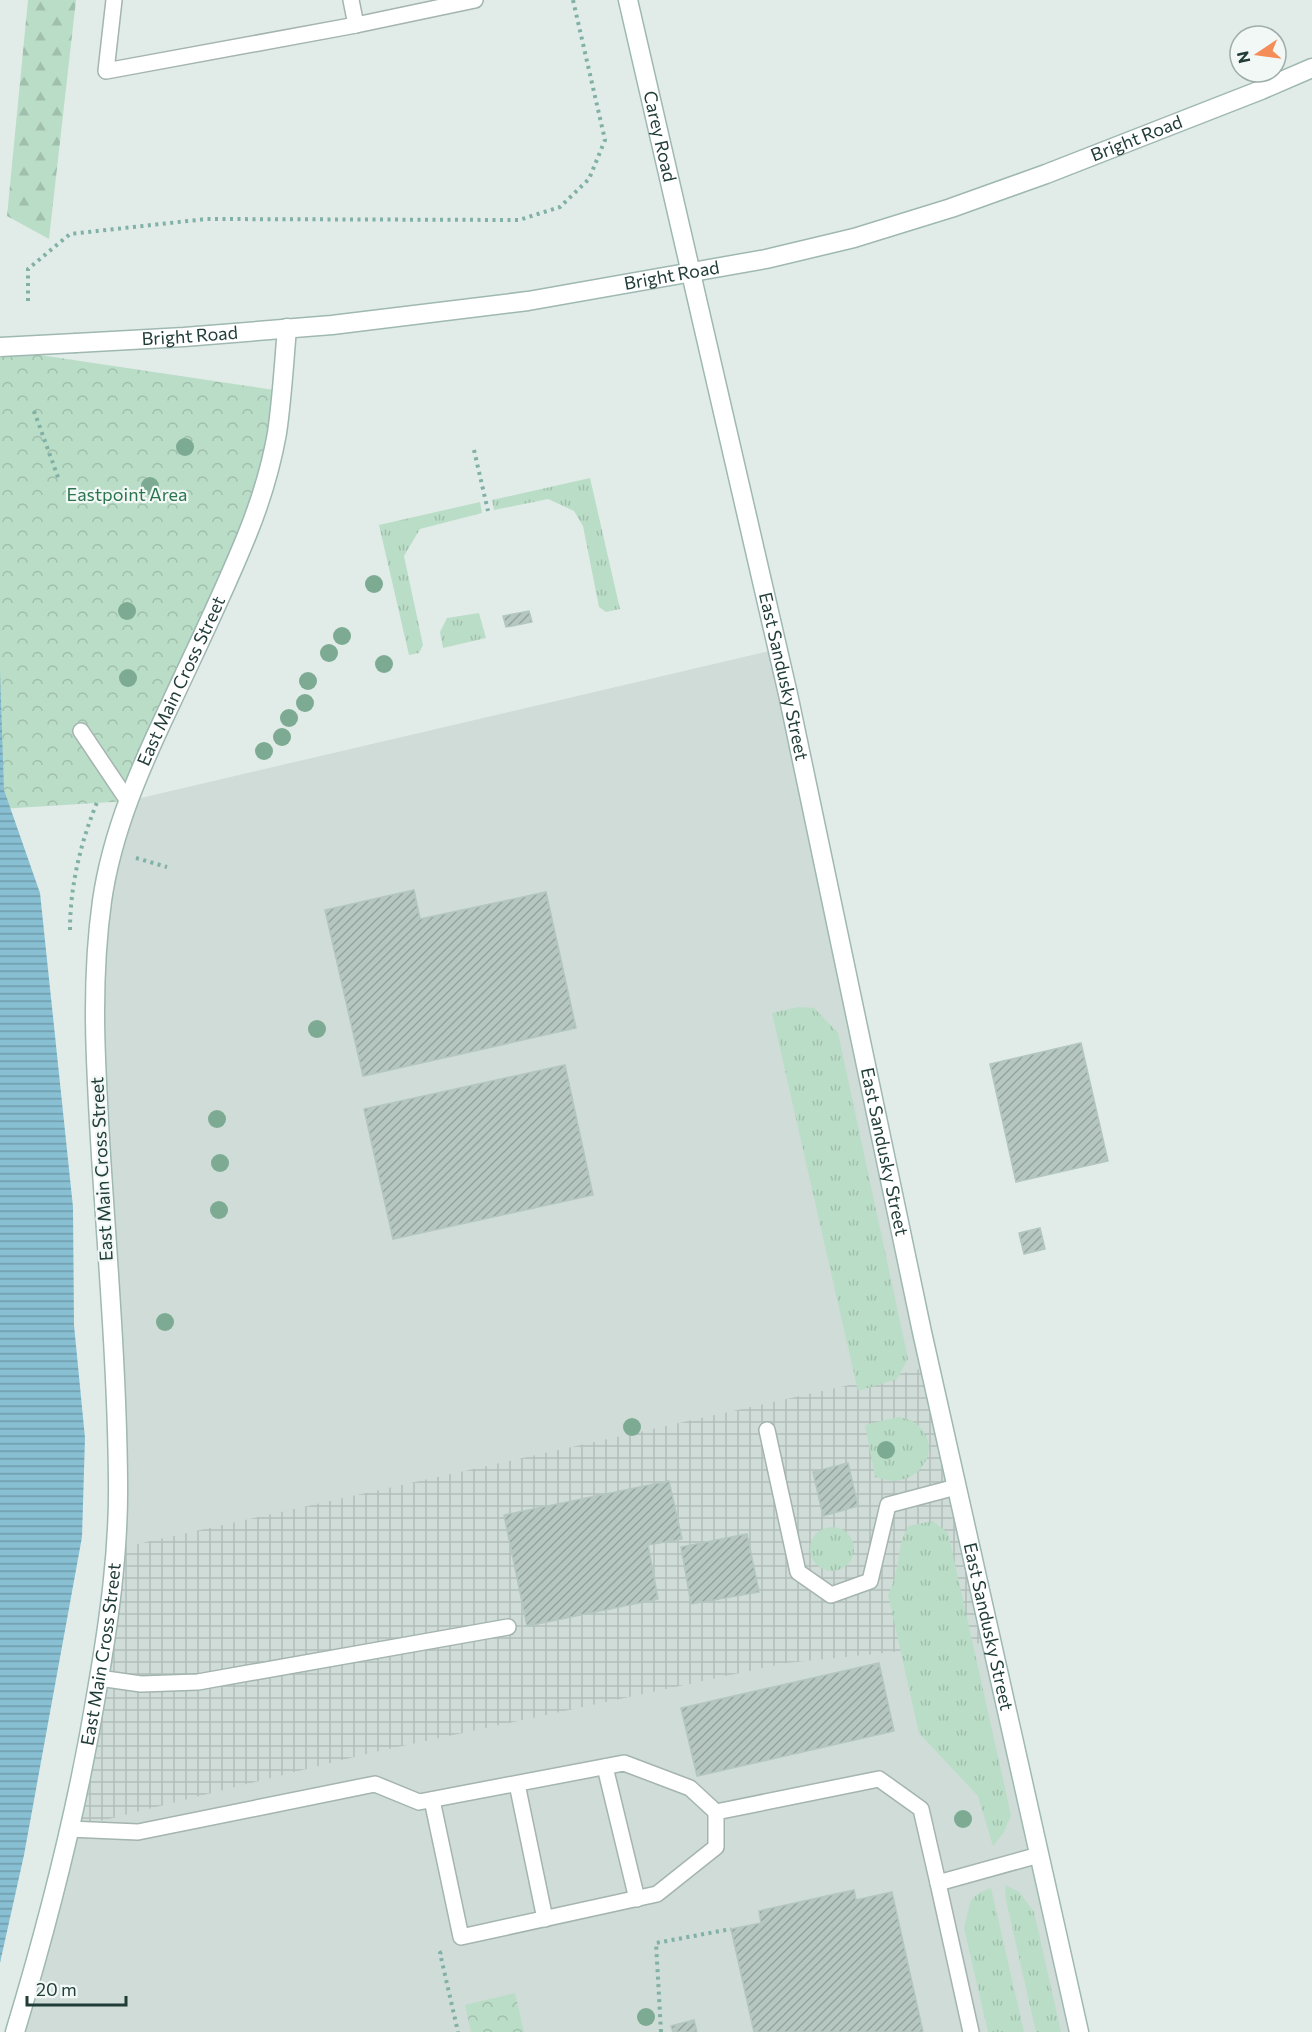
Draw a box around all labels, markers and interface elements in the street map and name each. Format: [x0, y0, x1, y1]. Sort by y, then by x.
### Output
north arrow [1228, 24, 1288, 84]
text: N [1232, 50, 1254, 65]
street label: Carey Road [639, 89, 682, 184]
street label: Bright Road [1087, 110, 1185, 165]
street label: Bright Road [622, 255, 721, 294]
street label: Bright Road [141, 321, 239, 349]
park label: Eastpoint Area [67, 483, 188, 505]
street label: East Sandusky Street [755, 590, 814, 762]
street label: East Main Cross Street [132, 592, 229, 769]
street label: East Sandusky Street [857, 1065, 914, 1238]
street label: East Main Cross Street [85, 1076, 117, 1262]
street label: East Sandusky Street [960, 1540, 1019, 1712]
street label: East Main Cross Street [75, 1562, 125, 1747]
scale bar [27, 1969, 126, 2007]
text: 20 m [36, 1978, 77, 2000]

